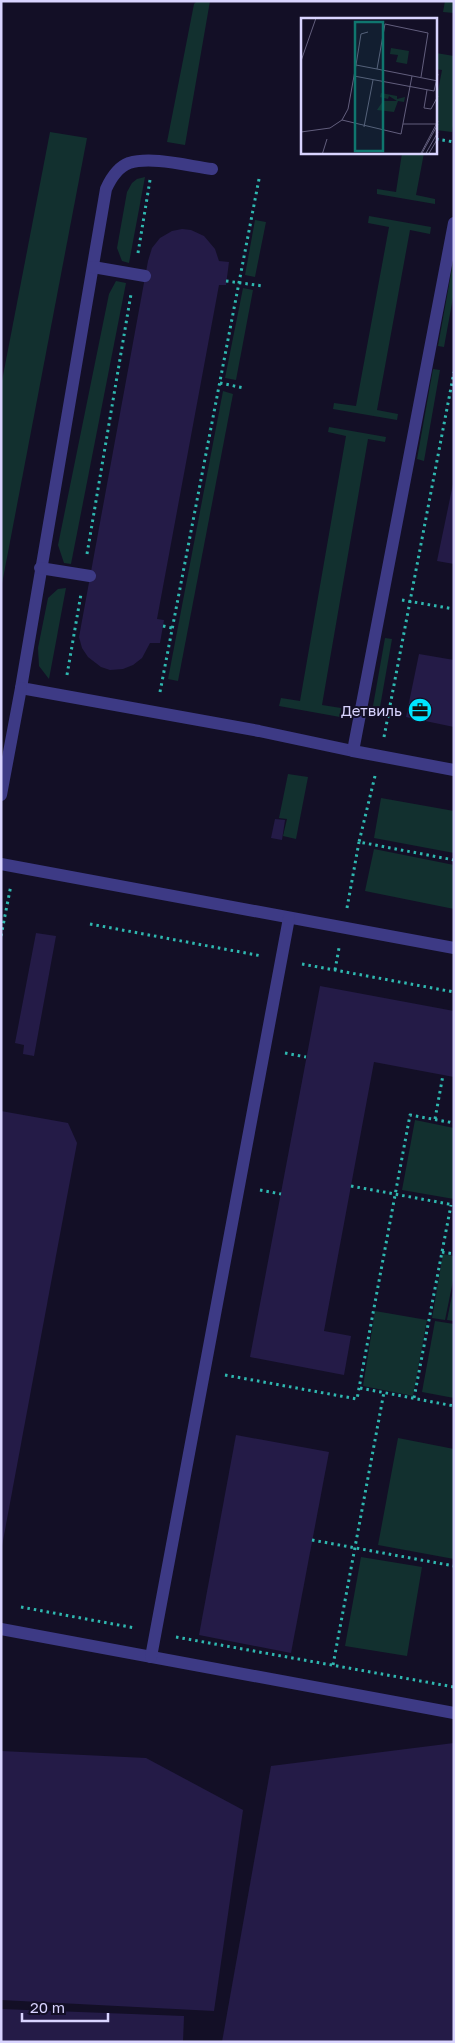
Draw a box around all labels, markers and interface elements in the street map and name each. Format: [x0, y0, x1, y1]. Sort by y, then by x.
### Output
inset map [301, 18, 438, 154]
office icon: Детвиль [407, 697, 433, 723]
place label: Детвиль [341, 701, 402, 719]
scale bar [22, 1990, 109, 2022]
text: 20 m [30, 1998, 65, 2016]

